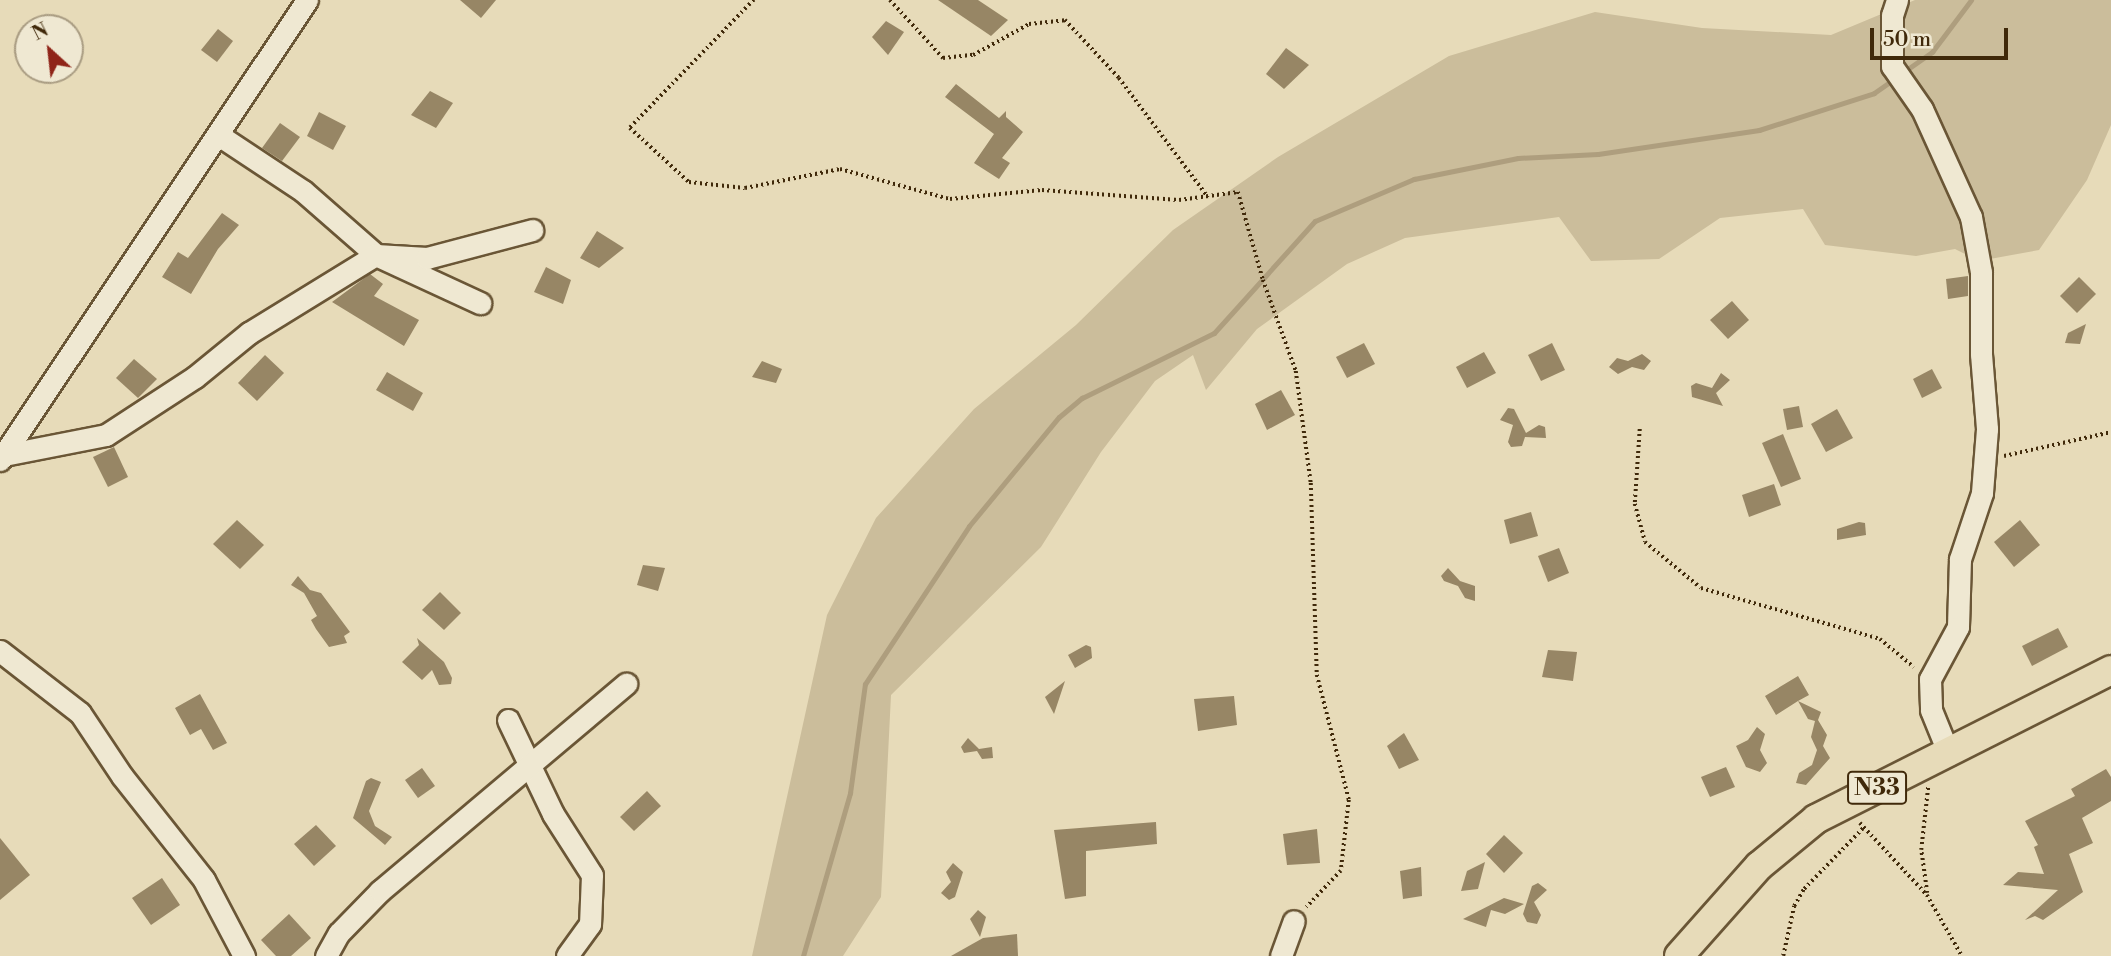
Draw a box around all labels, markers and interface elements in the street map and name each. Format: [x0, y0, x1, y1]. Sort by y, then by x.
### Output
north arrow [14, 14, 84, 84]
scale bar [1873, 14, 2011, 58]
text: N [28, 18, 53, 46]
text: 50 m [1883, 27, 1931, 53]
road number: N33 [1846, 768, 1909, 808]

